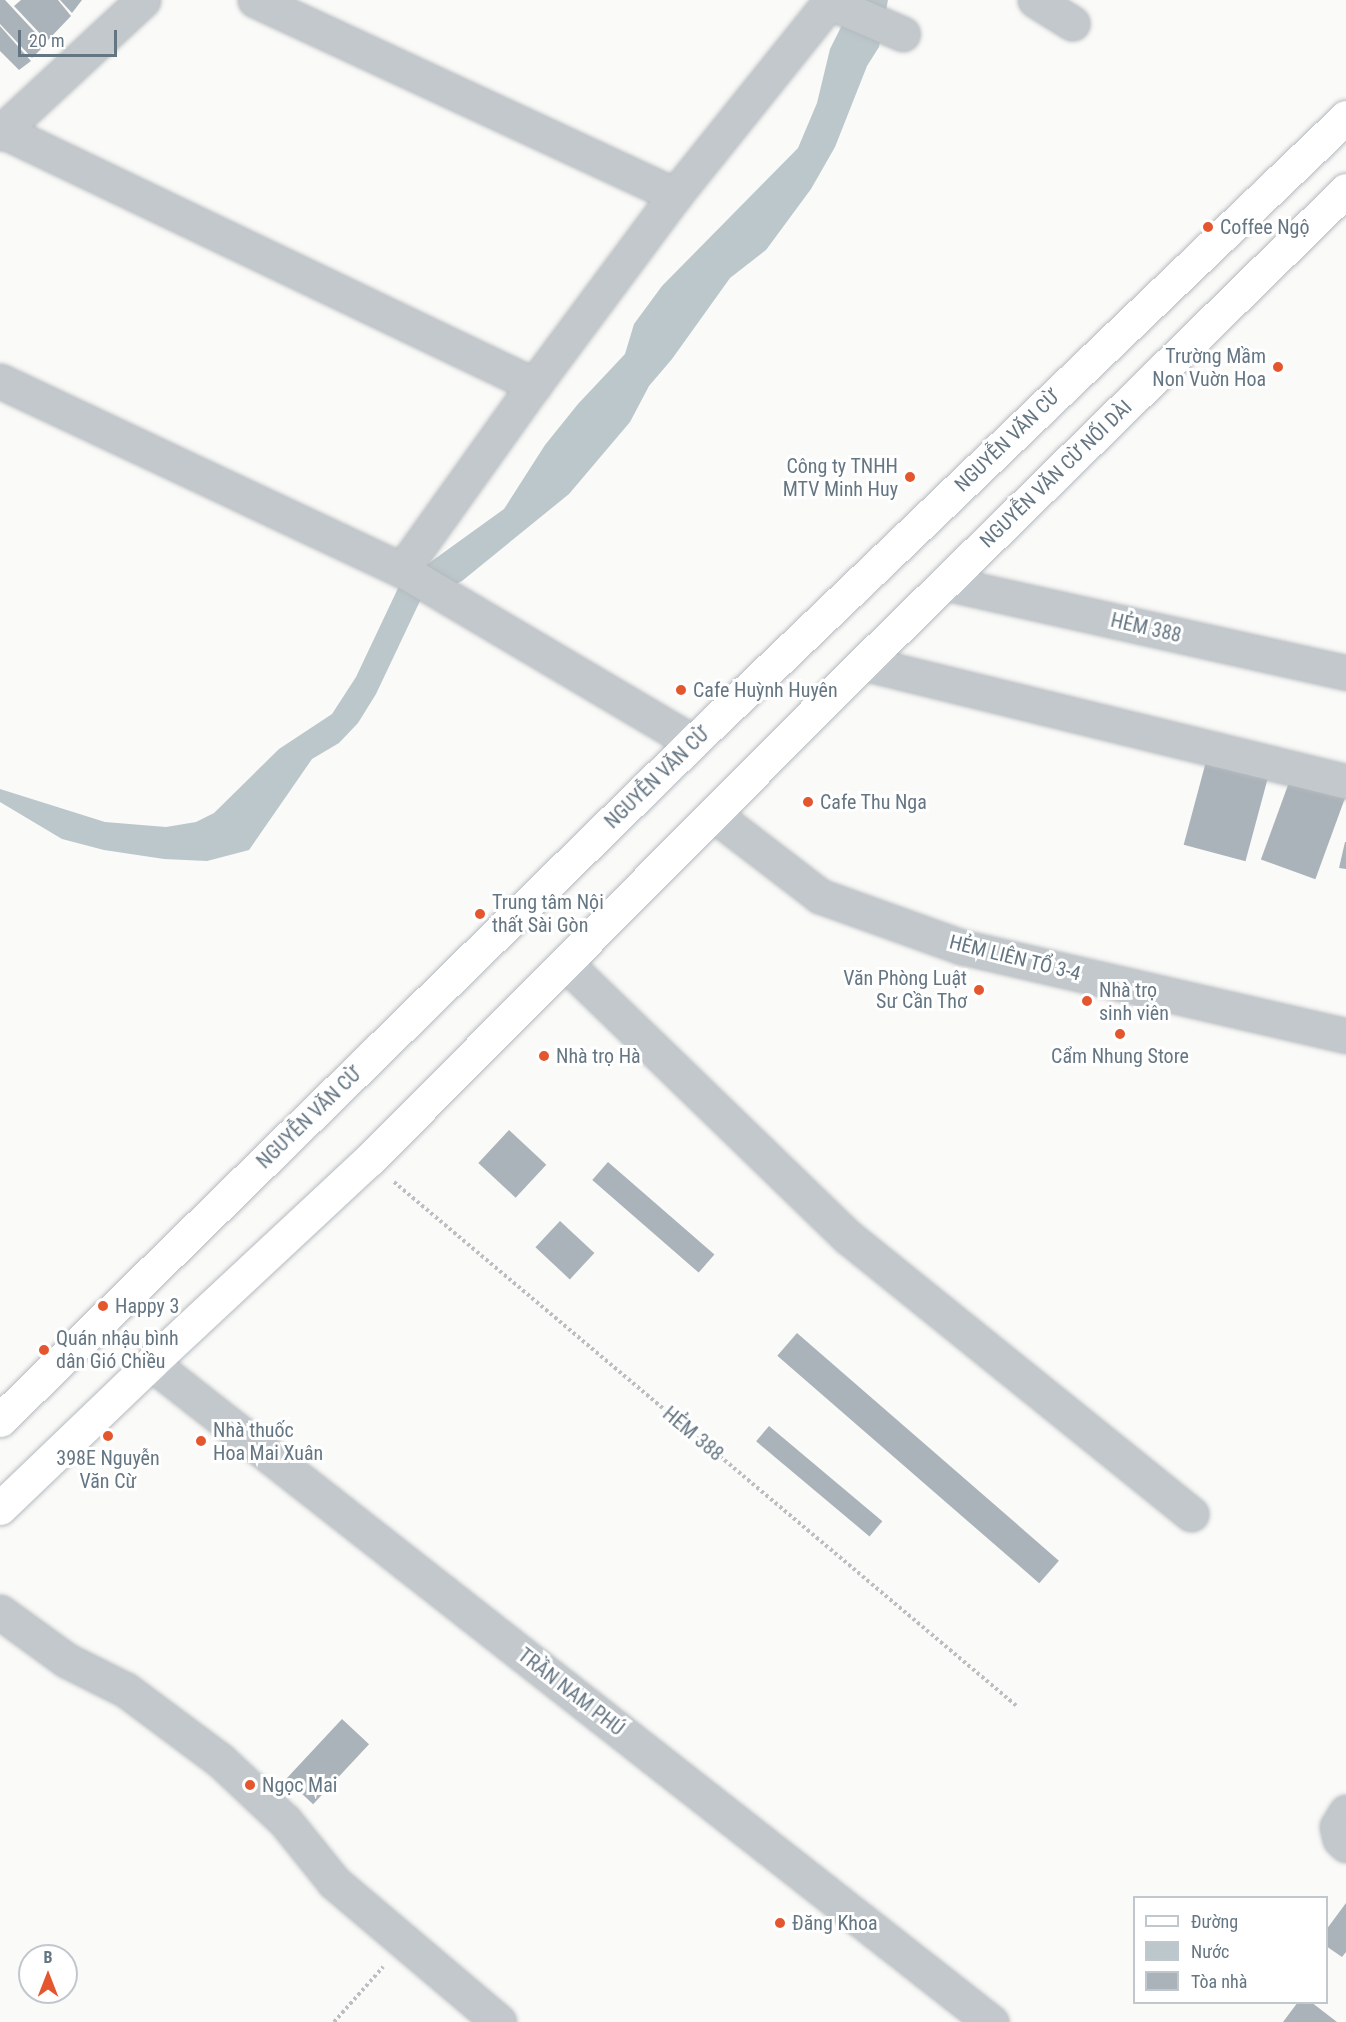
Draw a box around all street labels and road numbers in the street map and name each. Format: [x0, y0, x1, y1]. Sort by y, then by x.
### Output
street label: NGUYỄN VĂN CỪ [950, 385, 1064, 497]
street label: NGUYỄN VĂN CỪ NỐI DÀI [975, 395, 1137, 553]
street label: HẺM 388 [1108, 608, 1184, 648]
street label: NGUYỄN VĂN CỪ [600, 722, 714, 834]
street label: HẺM LIÊN TỔ 3-4 [947, 930, 1083, 986]
street label: NGUYỄN VĂN CỪ [252, 1062, 366, 1174]
street label: HẺM 388 [658, 1402, 728, 1466]
street label: TRẦN NAM PHÚ [513, 1643, 629, 1741]

